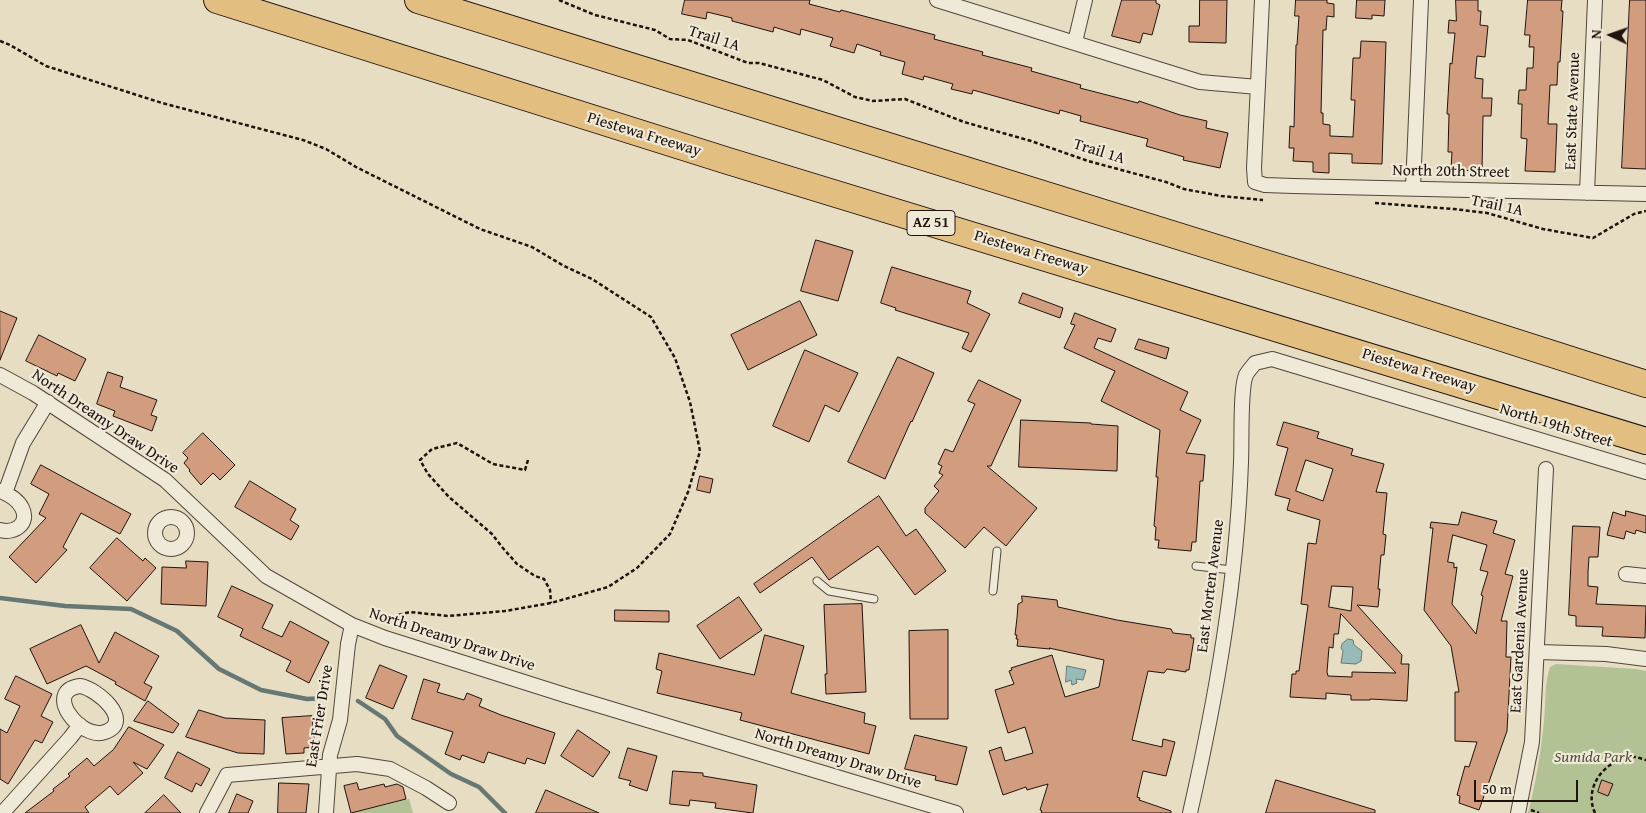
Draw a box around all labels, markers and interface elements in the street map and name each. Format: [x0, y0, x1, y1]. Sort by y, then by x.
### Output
north arrow [1586, 10, 1636, 60]
street label: Trail 1A [686, 22, 742, 56]
text: N [1586, 29, 1606, 39]
street label: East State Avenue [1561, 52, 1585, 170]
street label: Piestewa Freeway [585, 109, 703, 161]
street label: Trail 1A [1071, 135, 1127, 169]
street label: North 20th Street [1392, 161, 1510, 183]
street label: Trail 1A [1469, 191, 1525, 221]
road number: AZ 51 [907, 210, 955, 236]
street label: Piestewa Freeway [972, 227, 1090, 279]
street label: Piestewa Freeway [1360, 345, 1478, 397]
street label: North Dreamy Draw Drive [28, 366, 182, 478]
street label: North 19th Street [1497, 400, 1615, 452]
street label: East Morten Avenue [1193, 518, 1229, 654]
street label: East Gardenia Avenue [1507, 568, 1533, 714]
street label: North Dreamy Draw Drive [367, 604, 537, 676]
street label: East Frier Drive [302, 663, 338, 769]
street label: North Dreamy Draw Drive [752, 724, 924, 794]
park label: Sumida Park [1554, 748, 1632, 768]
scale bar [1476, 770, 1580, 802]
text: 50 m [1482, 778, 1512, 799]

